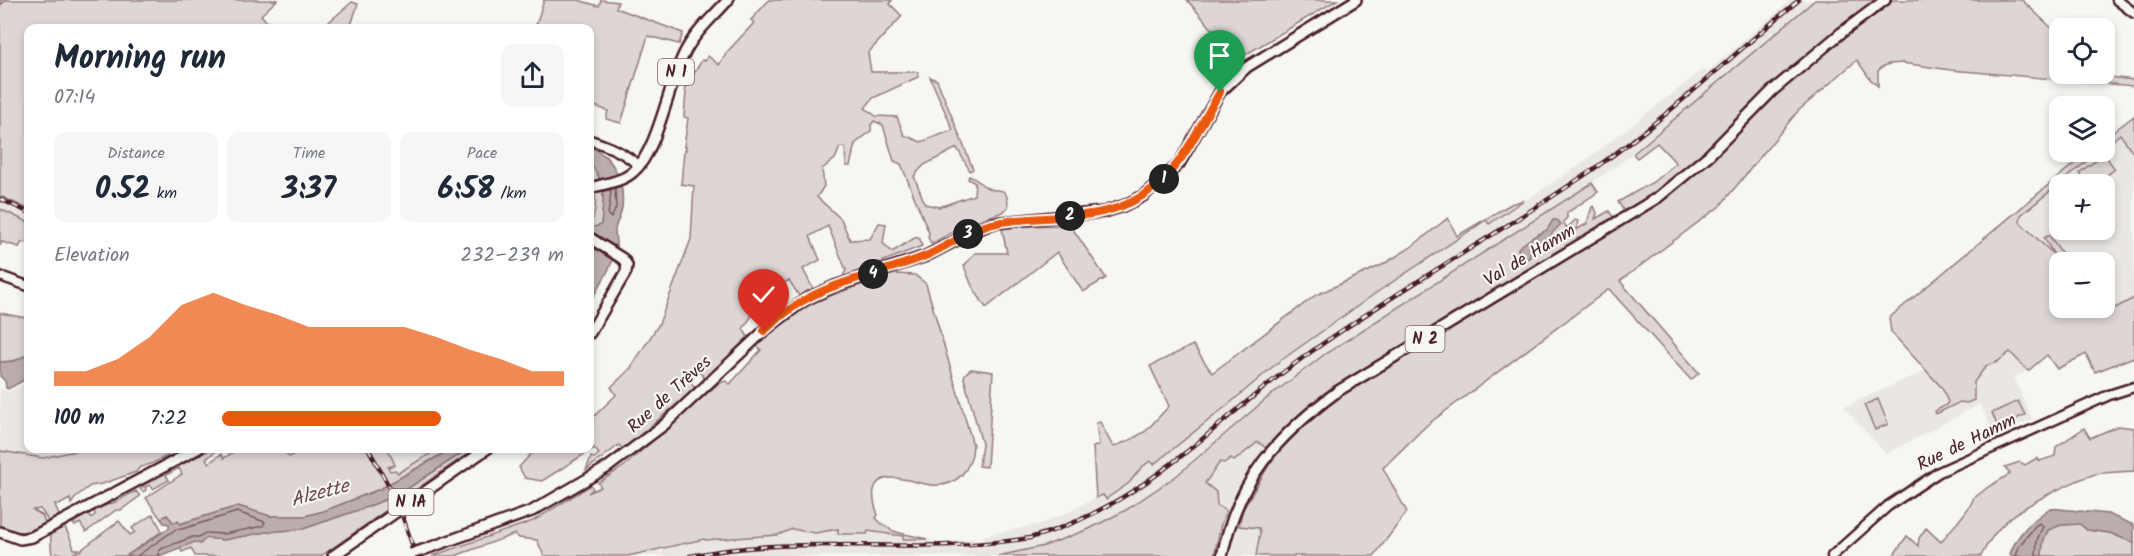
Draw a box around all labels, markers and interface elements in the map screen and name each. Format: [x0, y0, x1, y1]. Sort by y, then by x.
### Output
map controls [2049, 18, 2115, 318]
button: locate [2049, 18, 2115, 84]
pin [1194, 30, 1245, 92]
text: Morning run [54, 33, 226, 86]
icon: arrive [1203, 39, 1236, 72]
button: share [501, 44, 564, 107]
road number: N 1 [658, 59, 694, 85]
text: 07:14 [54, 82, 95, 114]
button: layers [2049, 96, 2115, 162]
text: Distance [107, 141, 165, 166]
text: Time [293, 141, 325, 166]
text: Pace [467, 141, 497, 166]
pin: 1 [1149, 164, 1179, 194]
text: 0.52 [95, 166, 150, 214]
text: 3:37 [282, 166, 336, 214]
text: 6:58 [438, 166, 494, 214]
text: 1 [1162, 166, 1166, 191]
button: + [2049, 174, 2115, 240]
text: km [150, 181, 177, 206]
text: /km [494, 181, 526, 206]
pin: 2 [1055, 201, 1085, 231]
text: 2 [1065, 203, 1075, 228]
street label: Val de Hamm [1478, 217, 1582, 295]
pin: 3 [953, 219, 983, 249]
text: 3 [964, 221, 972, 246]
text: Elevation [54, 240, 130, 272]
text: 232–239 m [460, 240, 564, 272]
button: − [2049, 252, 2115, 318]
pin: 4 [858, 259, 888, 289]
text: 4 [869, 261, 877, 286]
pin [738, 269, 789, 331]
icon: check [747, 278, 780, 311]
road number: N 2 [1406, 326, 1444, 352]
street label: Rue de Trèves [621, 349, 719, 441]
text: 100 m [54, 403, 105, 435]
text: 7:22 [150, 403, 187, 435]
street label: Rue de Hamm [1912, 406, 2022, 480]
water label: Alzette [287, 470, 355, 517]
road number: N 1A [388, 489, 434, 515]

